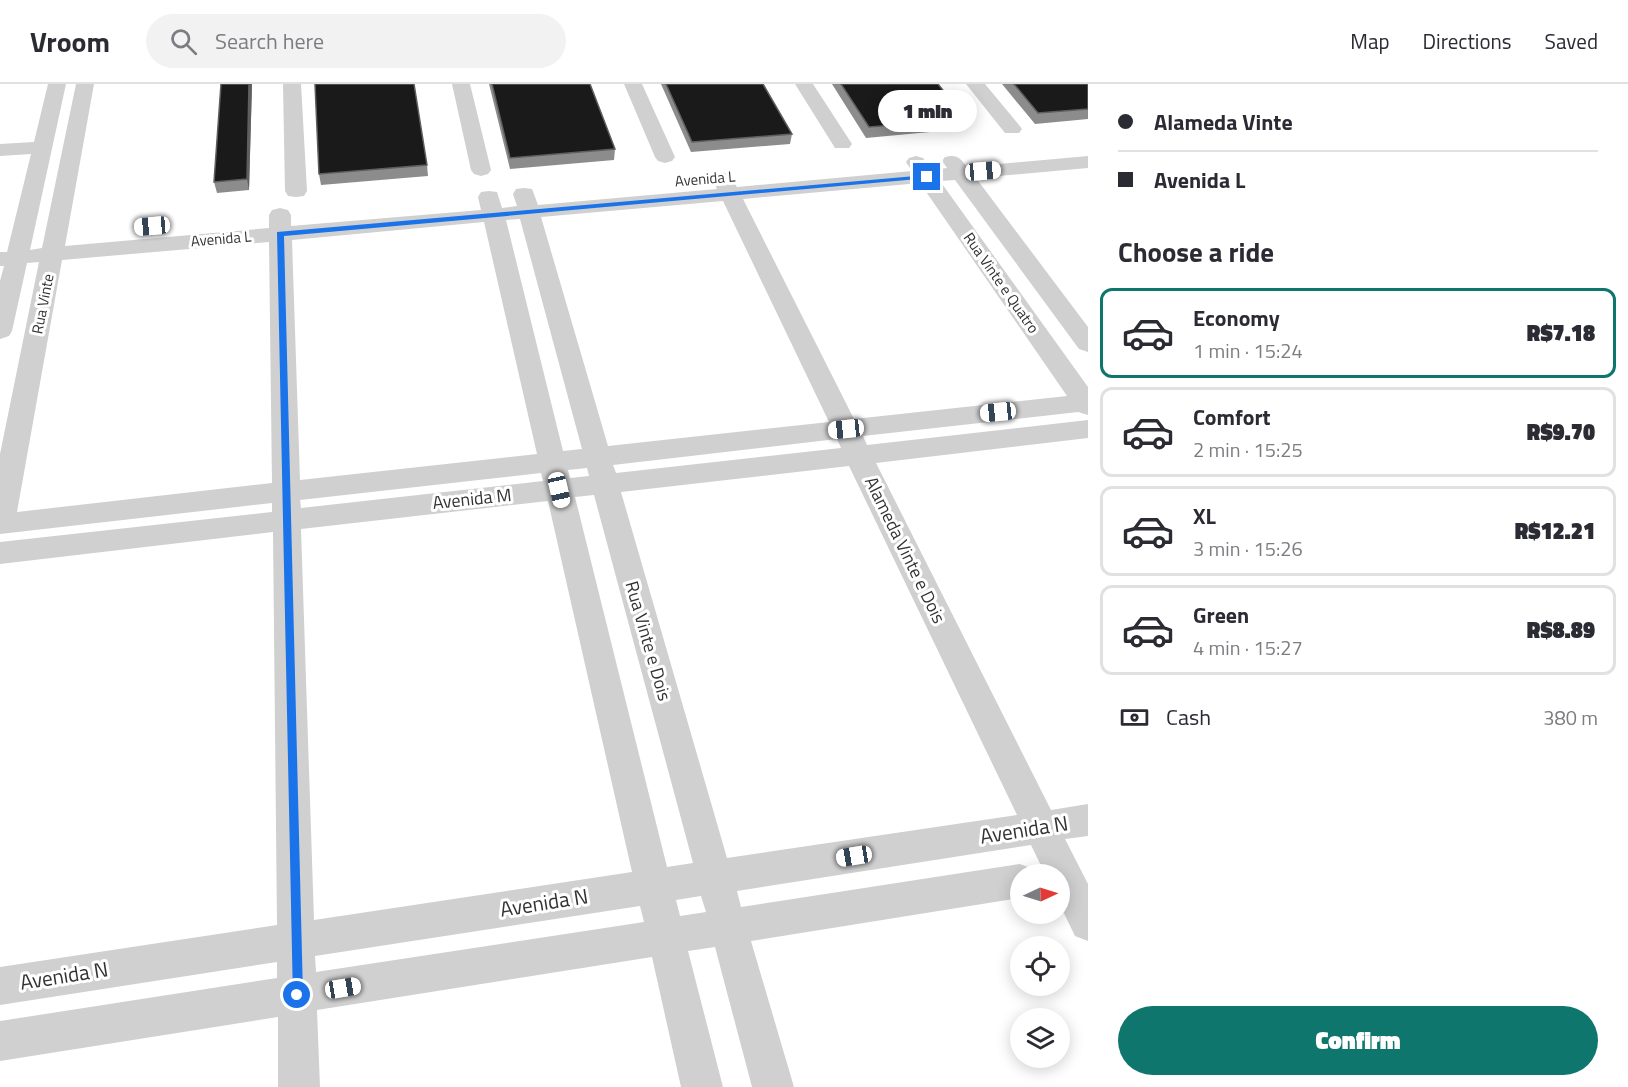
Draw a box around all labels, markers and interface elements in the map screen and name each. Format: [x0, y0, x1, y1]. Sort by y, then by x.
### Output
search box [146, 14, 566, 68]
text: Vroom [30, 20, 110, 63]
text: Search here [215, 24, 324, 58]
icon: search [167, 25, 200, 58]
text: Map [1350, 25, 1390, 57]
text: Directions [1423, 25, 1512, 57]
text: Saved [1545, 25, 1598, 57]
callout: 1 min [878, 90, 976, 132]
text: 1 min [903, 95, 952, 126]
text: Alameda Vinte [1154, 105, 1293, 139]
car [964, 160, 1002, 182]
route end [913, 163, 940, 190]
text: Avenida L [1154, 163, 1245, 197]
street label: Avenida L [674, 164, 736, 193]
car [133, 215, 171, 237]
street label: Avenida L [190, 224, 252, 253]
street label: Rua Vinte e Quatro [958, 228, 1045, 338]
text: Choose a ride [1118, 231, 1274, 272]
street label: Rua Vinte [25, 272, 60, 336]
text: Economy [1193, 301, 1280, 335]
icon: car [1121, 306, 1175, 360]
text: R$7.18 [1527, 316, 1595, 350]
text: 1 min · 15:24 [1193, 335, 1303, 366]
text: Comfort [1193, 400, 1271, 434]
car [979, 401, 1017, 423]
icon: car [1121, 405, 1175, 459]
text: R$9.70 [1527, 415, 1595, 449]
car [827, 418, 865, 440]
text: 2 min · 15:25 [1193, 434, 1303, 465]
car [546, 470, 572, 510]
street label: Alameda Vinte e Dois [858, 472, 953, 628]
street label: Avenida M [431, 481, 513, 516]
text: XL [1193, 499, 1216, 533]
icon: car [1121, 504, 1175, 558]
text: R$12.21 [1515, 514, 1595, 548]
text: 3 min · 15:26 [1193, 533, 1303, 564]
street label: Rua Vinte e Dois [618, 578, 678, 704]
text: Green [1193, 598, 1249, 632]
icon: car [1121, 603, 1175, 657]
text: R$8.89 [1527, 613, 1595, 647]
text: 4 min · 15:27 [1193, 632, 1303, 663]
text: Cash [1166, 700, 1211, 734]
icon: cash [1118, 701, 1151, 734]
text: 380 m [1543, 702, 1598, 733]
street label: Avenida N [977, 806, 1070, 852]
car [835, 844, 873, 868]
north arrow [1010, 864, 1070, 924]
map controls [1010, 864, 1070, 1068]
street label: Avenida N [497, 879, 590, 925]
button: locate [1010, 936, 1070, 996]
street label: Avenida N [17, 952, 110, 998]
car [324, 976, 362, 1000]
route start [283, 981, 310, 1008]
button: Confirm [1118, 1006, 1598, 1075]
button: layers [1010, 1008, 1070, 1068]

